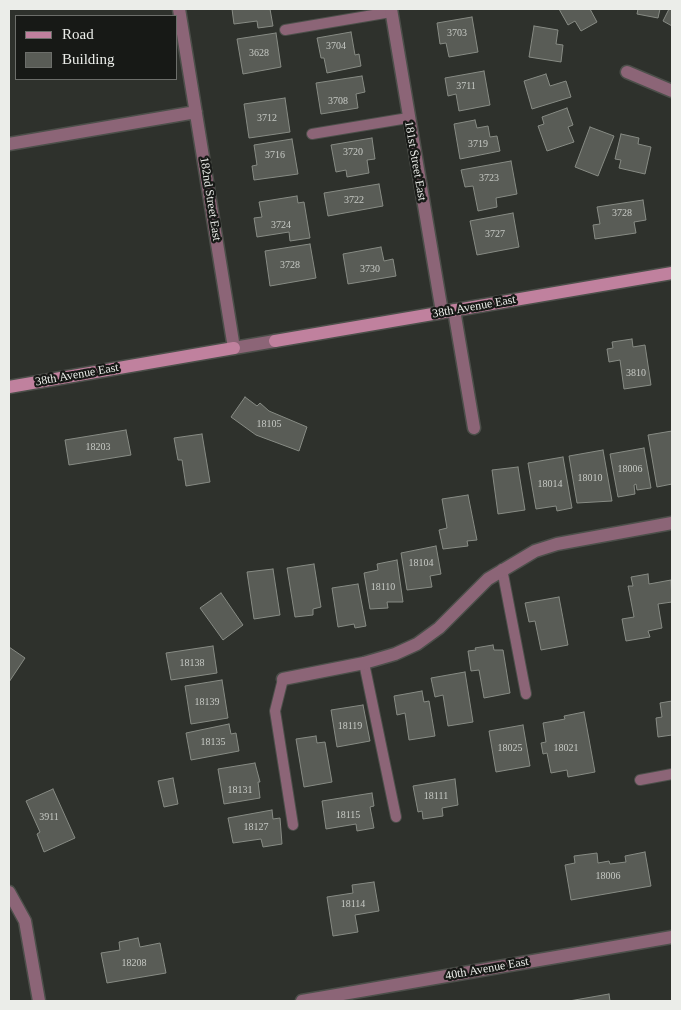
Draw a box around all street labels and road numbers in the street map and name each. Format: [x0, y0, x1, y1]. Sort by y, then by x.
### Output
street label: 181st Street East [401, 120, 429, 202]
street label: 182nd Street East [196, 156, 224, 242]
street label: 38th Avenue East [431, 293, 517, 321]
street label: 38th Avenue East [34, 361, 120, 389]
street label: 40th Avenue East [444, 955, 530, 983]

